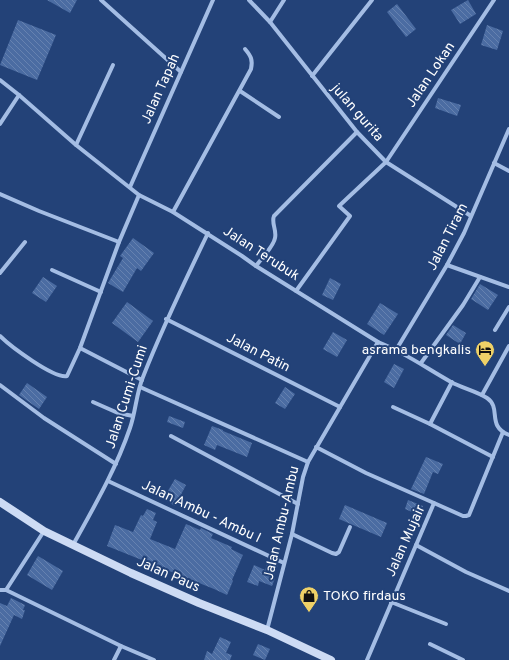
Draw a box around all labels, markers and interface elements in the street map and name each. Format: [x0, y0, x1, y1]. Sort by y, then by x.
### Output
street label: Jalan Lokan [403, 39, 459, 111]
street label: Jalan Tapah [138, 51, 184, 127]
street label: julan gurita [327, 80, 387, 145]
street label: Jalan Tiram [424, 201, 472, 273]
street label: Jalan Terubuk [220, 223, 302, 285]
street label: Jalan Patin [223, 330, 293, 376]
hotel icon: asrama bengkalis [474, 339, 496, 367]
place label: asrama bengkalis [362, 342, 471, 359]
street label: Jalan Cumi-Cumi [102, 343, 152, 451]
street label: Jalan Ambu-Ambu [261, 464, 303, 582]
street label: Jalan Ambu - Ambu I [139, 477, 263, 547]
street label: Jalan Mujair [383, 502, 430, 580]
street label: Jalan Paus [134, 553, 202, 597]
shop icon: TOKO firdaus [298, 585, 320, 613]
place label: TOKO firdaus [323, 588, 406, 605]

